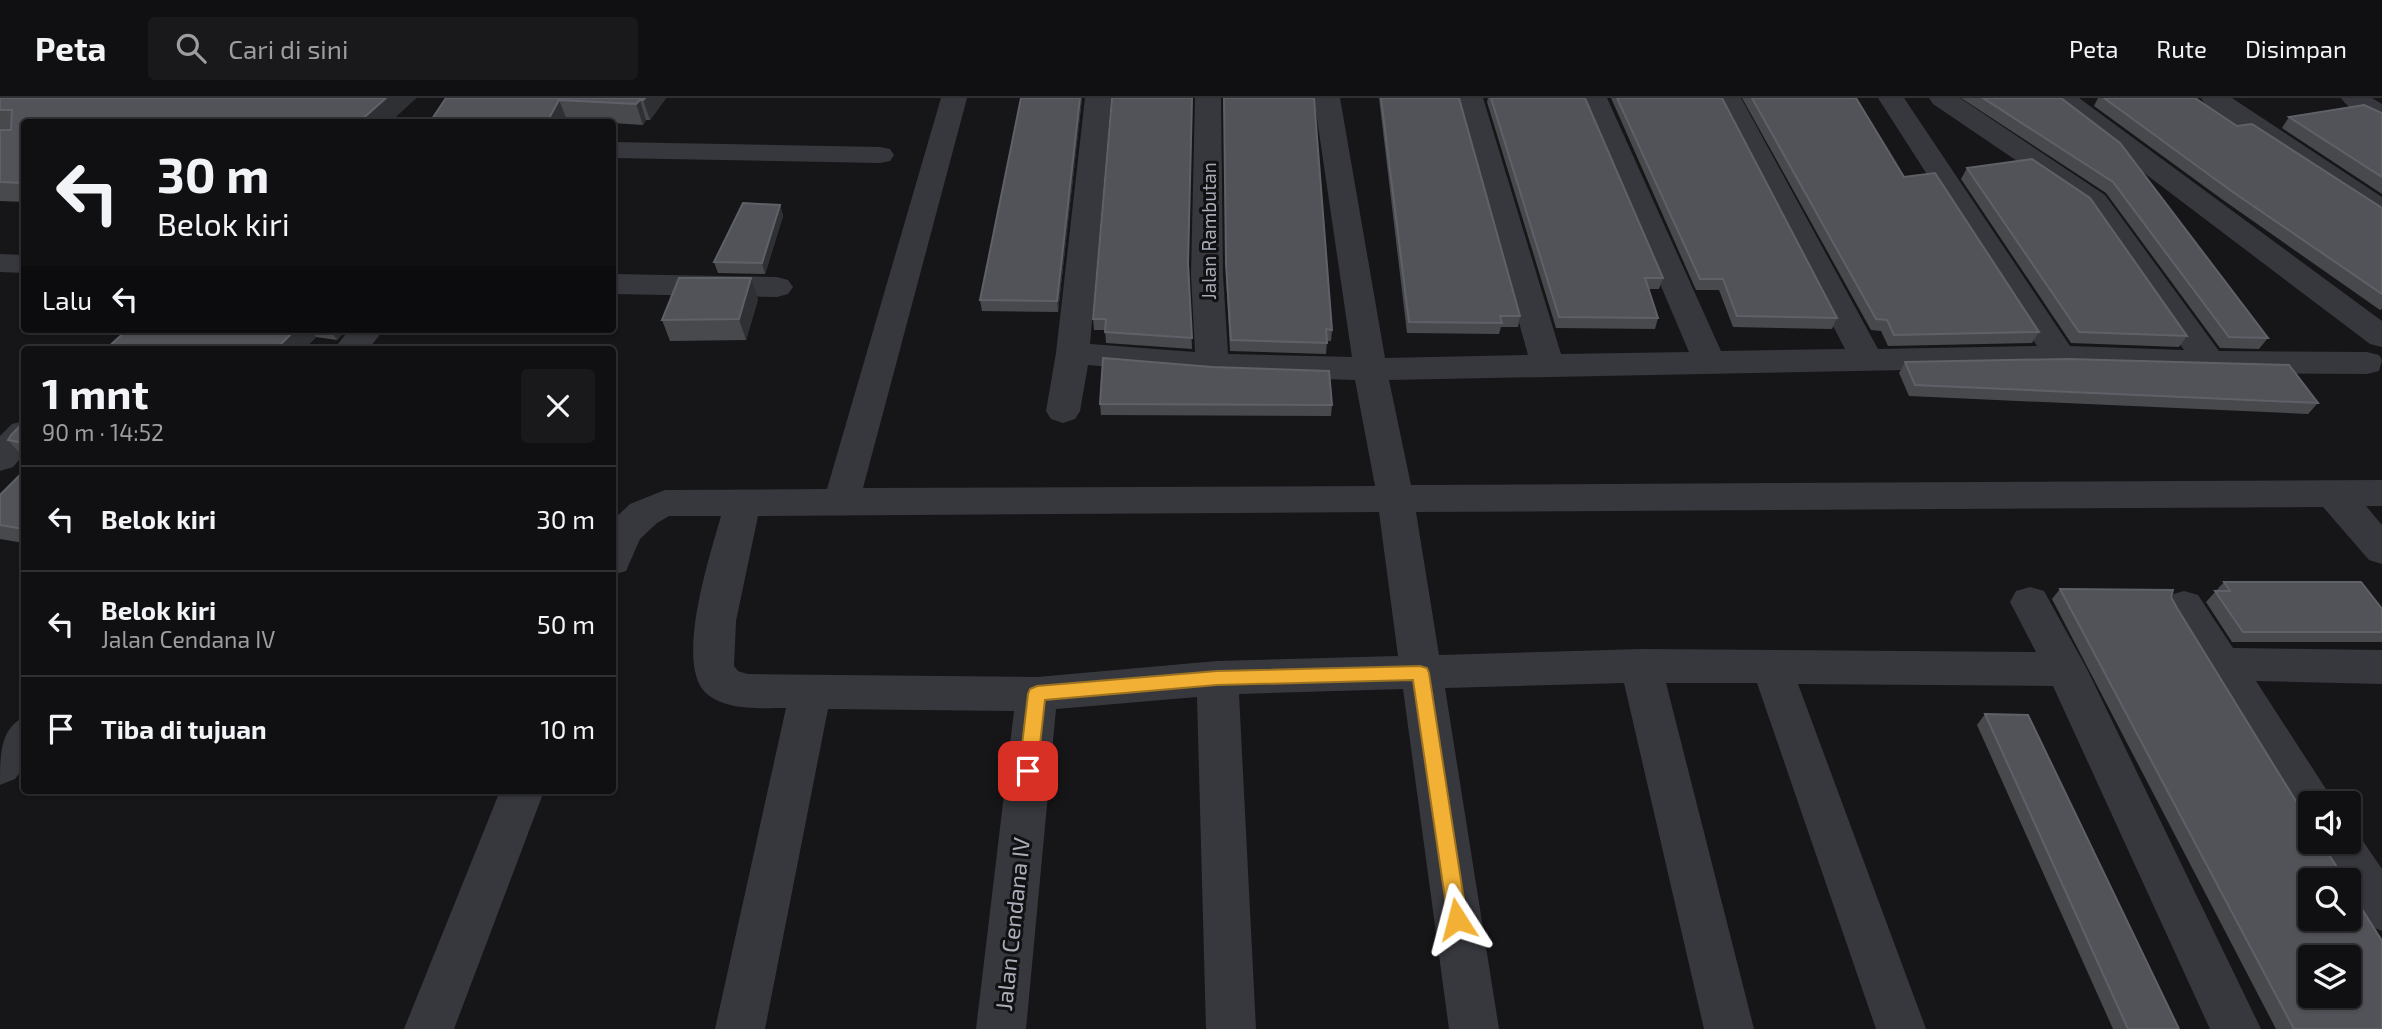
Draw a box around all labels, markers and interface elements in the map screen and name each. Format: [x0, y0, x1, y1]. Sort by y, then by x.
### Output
search box [148, 17, 638, 80]
text: Peta [35, 28, 106, 68]
icon: search [172, 29, 210, 67]
text: Cari di sini [228, 33, 348, 64]
text: Peta [2069, 34, 2118, 63]
text: Rute [2156, 34, 2207, 63]
text: Disimpan [2245, 34, 2347, 63]
text: 30 m [157, 144, 269, 203]
icon: left [42, 147, 133, 238]
street label: Jalan Rambutan [1197, 162, 1220, 300]
text: Belok kiri [157, 204, 290, 242]
icon: left [106, 280, 144, 318]
text: Lalu [42, 284, 92, 315]
text: 1 mnt [42, 367, 149, 417]
button: close [521, 369, 595, 443]
text: 90 m · 14:52 [42, 418, 164, 446]
icon: left [42, 500, 80, 538]
text: Belok kiri [101, 503, 216, 534]
text: 30 m [536, 503, 595, 534]
text: Belok kiri [101, 594, 216, 625]
icon: left [42, 605, 80, 643]
text: 50 m [537, 608, 595, 639]
text: Jalan Cendana IV [101, 625, 275, 653]
icon: arrive [42, 710, 80, 748]
text: Tiba di tujuan [101, 713, 267, 744]
text: 10 m [540, 713, 595, 744]
pin [998, 741, 1058, 801]
icon: arrive [1009, 752, 1047, 790]
map controls [2298, 791, 2361, 1008]
button: sound [2298, 791, 2361, 854]
street label: Jalan Cendana IV [989, 836, 1035, 1012]
button: search [2298, 868, 2361, 931]
position arrow [1420, 882, 1494, 956]
button: layers [2298, 945, 2361, 1008]

